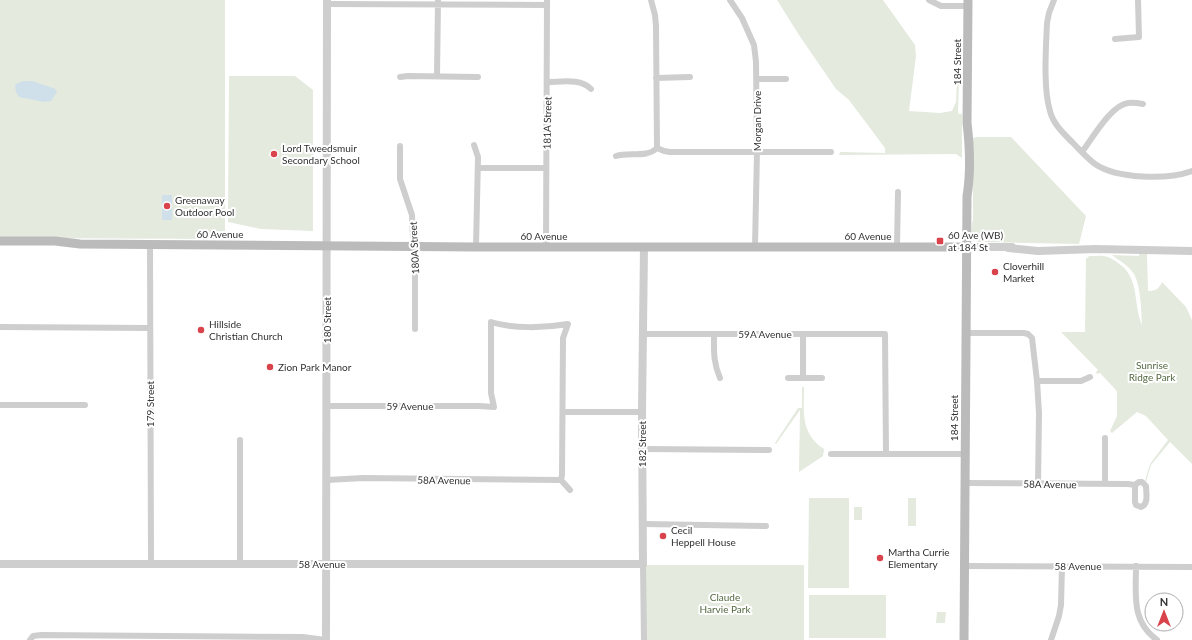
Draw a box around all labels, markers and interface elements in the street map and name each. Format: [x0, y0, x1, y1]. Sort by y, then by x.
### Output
street label: 184 Street [951, 38, 963, 85]
street label: Morgan Drive [751, 91, 763, 151]
street label: 181A Street [541, 96, 553, 149]
place label: Lord Tweedsmuir Secondary School [282, 142, 360, 166]
marker: Lord Tweedsmuir Secondary School [269, 149, 279, 159]
place label: Greenaway Outdoor Pool [175, 194, 234, 218]
marker: Greenaway Outdoor Pool [162, 201, 172, 211]
street label: 180A Street [407, 221, 421, 275]
street label: 60 Avenue [197, 228, 243, 240]
place label: 60 Ave (WB) at 184 St [948, 229, 1004, 253]
street label: 60 Avenue [521, 230, 567, 242]
street label: 60 Avenue [845, 230, 891, 242]
marker: 60 Ave (WB) at 184 St [935, 236, 945, 246]
place label: Cloverhill Market [1003, 260, 1044, 284]
marker: Cloverhill Market [990, 267, 1000, 277]
street label: 180 Street [321, 296, 333, 343]
place label: Hillside Christian Church [209, 318, 283, 342]
marker: Hillside Christian Church [196, 325, 206, 335]
street label: 59A Avenue [738, 328, 792, 340]
park label: Sunrise Ridge Park [1129, 359, 1176, 383]
place label: Zion Park Manor [278, 361, 352, 373]
marker: Zion Park Manor [265, 362, 275, 372]
street label: 179 Street [144, 380, 156, 427]
street label: 184 Street [948, 394, 960, 441]
street label: 59 Avenue [387, 400, 433, 412]
street label: 182 Street [636, 420, 648, 467]
street label: 58A Avenue [417, 474, 471, 486]
street label: 58A Avenue [1023, 478, 1077, 490]
place label: Cecil Heppell House [671, 524, 736, 548]
marker: Cecil Heppell House [658, 531, 668, 541]
place label: Martha Currie Elementary [888, 546, 950, 570]
marker: Martha Currie Elementary [875, 553, 885, 563]
street label: 58 Avenue [299, 558, 345, 570]
street label: 58 Avenue [1055, 560, 1101, 572]
park label: Claude Harvie Park [699, 591, 751, 615]
north arrow [1144, 592, 1184, 632]
text: N [1160, 595, 1168, 608]

